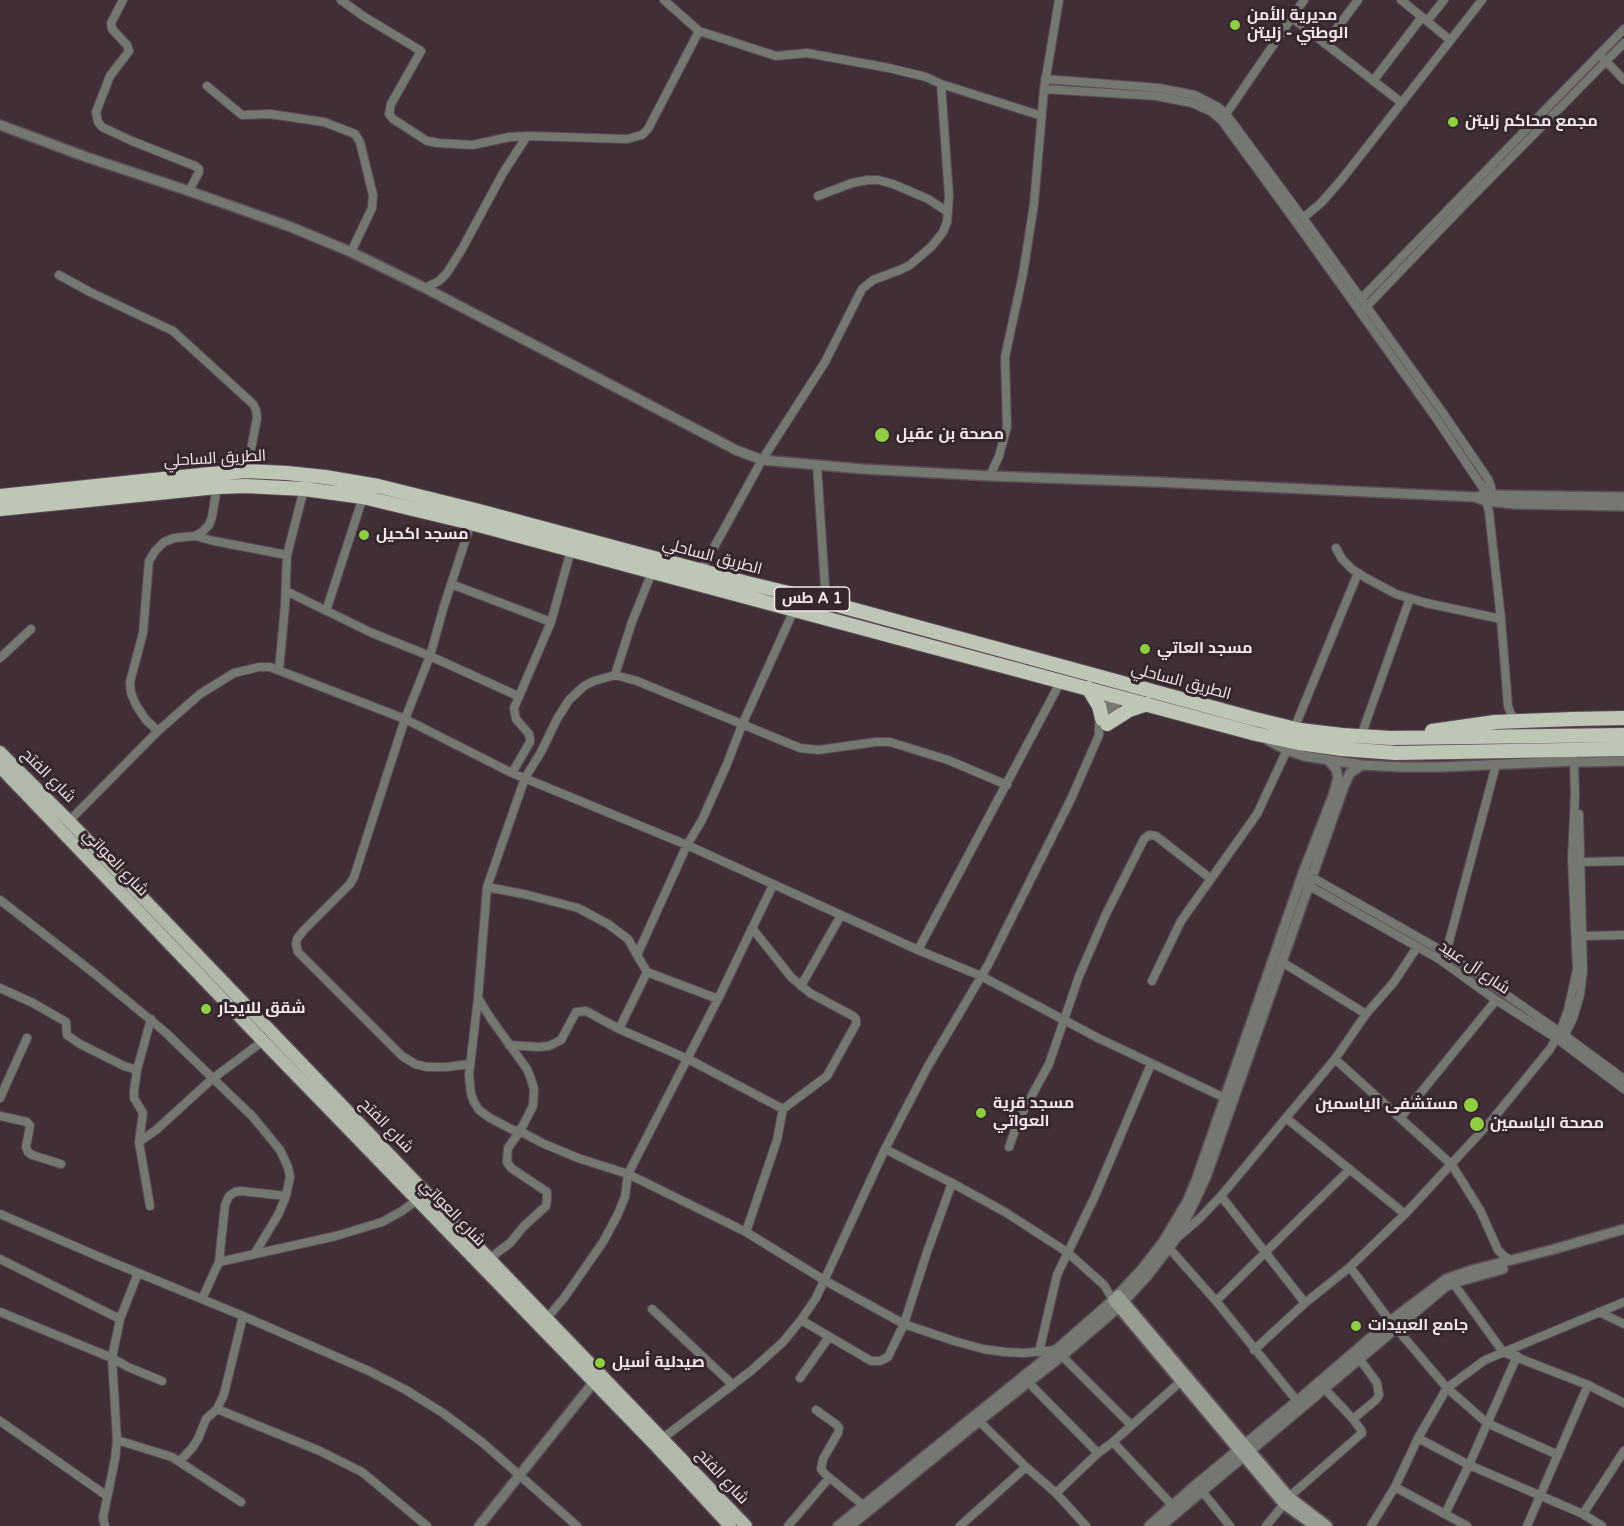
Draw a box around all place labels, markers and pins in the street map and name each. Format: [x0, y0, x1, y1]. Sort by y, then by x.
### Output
place label: مديرية الأمن الوطني - زليتن [1247, 6, 1348, 44]
marker: مديرية الأمن الوطني - زليتن [1228, 18, 1242, 32]
place label: مجمع محاكم زليتن [1465, 112, 1598, 132]
marker: مجمع محاكم زليتن [1446, 115, 1460, 129]
place label: مصحة بن عقيل [896, 425, 1004, 445]
marker: مصحة بن عقيل [873, 426, 891, 444]
place label: مسجد اكحيل [376, 525, 469, 545]
marker: مسجد اكحيل [357, 528, 371, 542]
place label: مسجد العاتي [1157, 639, 1253, 659]
marker: مسجد العاتي [1138, 642, 1152, 656]
place label: شقق للايجار [218, 999, 306, 1019]
marker: شقق للايجار [199, 1002, 213, 1016]
place label: مسجد قرية العواتي [993, 1094, 1074, 1132]
place label: مستشفى الياسمين [1315, 1095, 1458, 1115]
marker: مستشفى الياسمين [1462, 1096, 1480, 1114]
marker: مسجد قرية العواتي [974, 1106, 988, 1120]
place label: مصحة الياسمين [1490, 1114, 1604, 1134]
marker: مصحة الياسمين [1468, 1115, 1486, 1133]
place label: جامع العبيدات [1368, 1316, 1468, 1336]
marker: جامع العبيدات [1349, 1319, 1363, 1333]
place label: صيدلية أسيل [612, 1353, 705, 1373]
marker: صيدلية أسيل [593, 1356, 607, 1370]

